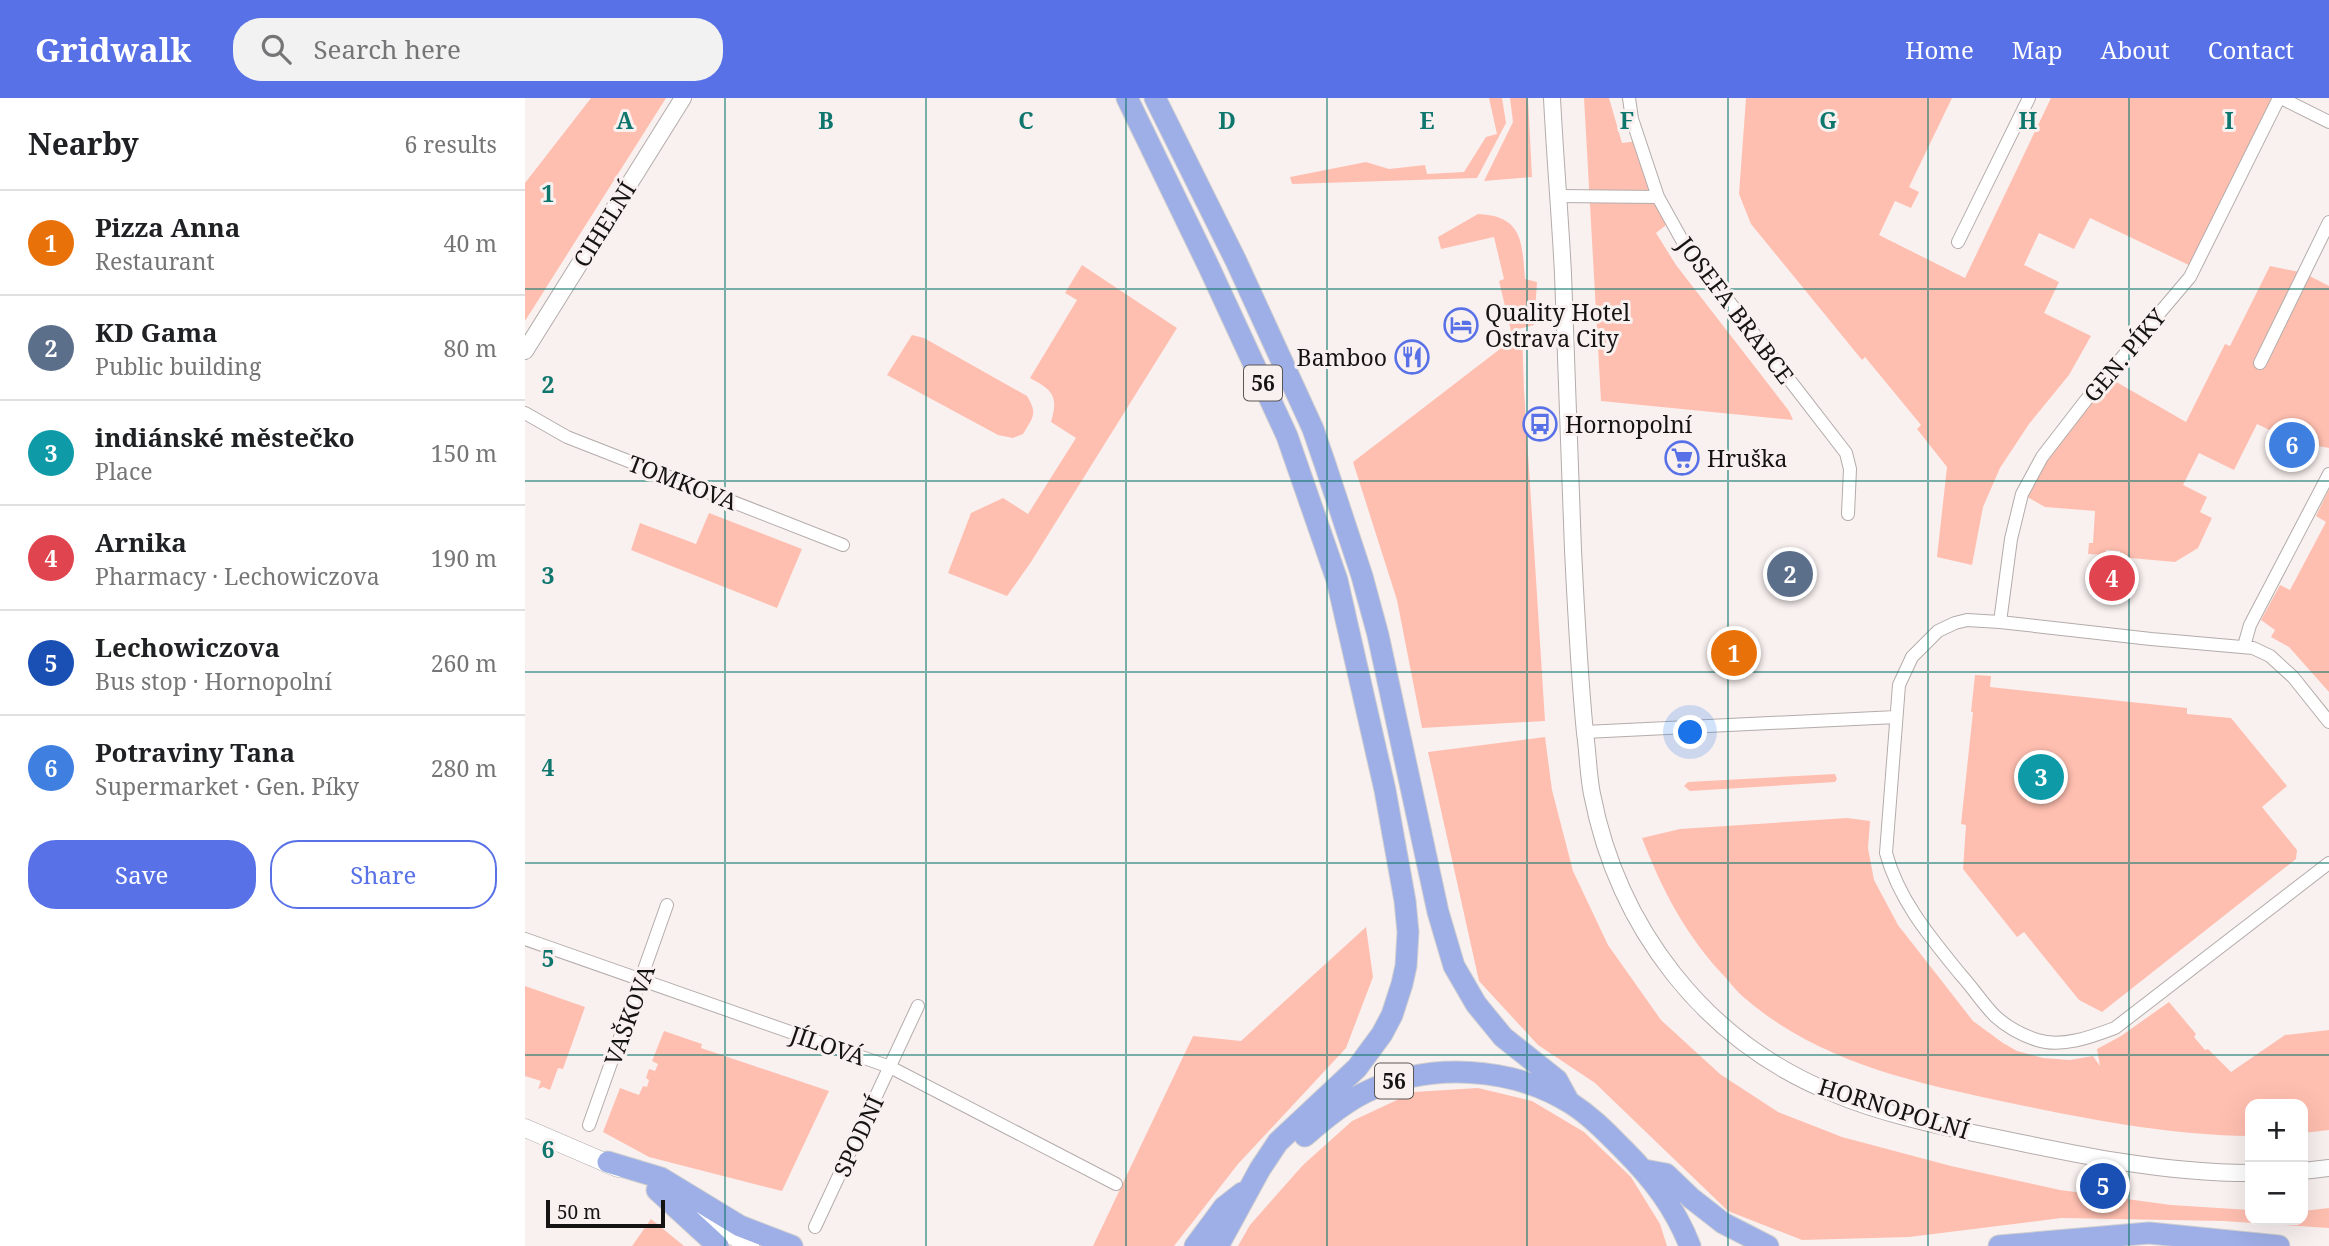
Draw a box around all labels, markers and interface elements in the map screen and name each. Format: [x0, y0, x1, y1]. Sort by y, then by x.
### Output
search box [233, 18, 723, 81]
text: Gridwalk [35, 27, 191, 72]
icon: search [257, 30, 295, 68]
text: Search here [313, 31, 461, 67]
text: Home [1905, 33, 1974, 66]
text: Map [2012, 33, 2063, 66]
text: About [2101, 33, 2170, 66]
text: Contact [2208, 33, 2294, 66]
text: A [616, 104, 634, 136]
text: B [818, 104, 834, 136]
text: C [1018, 104, 1034, 136]
text: D [1218, 104, 1236, 136]
text: E [1419, 104, 1435, 136]
text: F [1620, 104, 1634, 136]
text: G [1819, 104, 1837, 136]
text: H [2019, 104, 2038, 136]
text: I [2224, 104, 2234, 136]
text: Nearby [28, 123, 139, 164]
text: 6 results [404, 128, 497, 160]
street label: CIHELNÍ [565, 175, 643, 273]
text: 1 [542, 177, 555, 209]
text: Pizza Anna [95, 209, 240, 245]
text: 1 [45, 227, 58, 259]
text: 40 m [444, 227, 497, 259]
street label: JOSEFA BRABCE [1670, 229, 1802, 390]
text: Restaurant [95, 245, 215, 277]
place label: Quality Hotel Ostrava City [1485, 296, 1630, 354]
street label: GEN. PÍKY [2075, 301, 2173, 409]
hotel icon: Quality Hotel Ostrava City [1442, 306, 1480, 344]
text: KD Gama [95, 314, 218, 350]
text: 2 [45, 332, 58, 364]
text: 80 m [444, 332, 497, 364]
restaurant icon: Bamboo [1393, 338, 1431, 376]
place label: Bamboo [1297, 341, 1387, 373]
text: Public building [95, 350, 261, 382]
road number: 56 [1244, 366, 1282, 400]
text: 2 [542, 368, 555, 400]
bus stop icon: Hornopolní [1521, 405, 1559, 443]
place label: Hornopolní [1565, 408, 1693, 440]
text: indiánské městečko [95, 419, 355, 455]
pin: 6 [2269, 419, 2315, 471]
text: 3 [45, 437, 58, 469]
text: 150 m [431, 437, 497, 469]
supermarket icon: Hruška [1663, 439, 1701, 477]
place label: Hruška [1707, 442, 1787, 474]
street label: TOMKOVA [624, 447, 743, 518]
text: Place [95, 455, 153, 487]
text: Arnika [95, 524, 187, 560]
text: 4 [45, 542, 58, 574]
text: 190 m [431, 542, 497, 574]
pin: 2 [1767, 548, 1813, 600]
pin: 4 [2089, 552, 2135, 604]
text: 3 [542, 559, 555, 591]
text: Pharmacy · Lechowiczova [95, 560, 380, 592]
pin: 1 [1711, 627, 1757, 679]
text: Lechowiczova [95, 629, 280, 665]
text: 5 [45, 647, 58, 679]
text: 260 m [431, 647, 497, 679]
text: Bus stop · Hornopolní [95, 665, 332, 697]
your location [1673, 715, 1707, 749]
text: Potraviny Tana [95, 734, 295, 770]
text: 4 [542, 751, 555, 783]
pin: 3 [2018, 751, 2064, 803]
text: 6 [45, 752, 58, 784]
text: 280 m [431, 752, 497, 784]
text: Supermarket · Gen. Píky [95, 770, 359, 802]
button: Save [28, 840, 256, 909]
button: Share [270, 840, 497, 909]
text: 5 [542, 942, 555, 974]
street label: VAŠKOVA [596, 960, 662, 1070]
street label: JÍLOVÁ [785, 1017, 871, 1073]
road number: 56 [1375, 1063, 1413, 1098]
street label: HORNOPOLNÍ [1815, 1070, 1973, 1146]
street label: SPODNÍ [825, 1090, 891, 1182]
map controls [2245, 1099, 2308, 1225]
button: + [2245, 1099, 2308, 1162]
text: 6 [542, 1133, 555, 1165]
pin: 5 [2080, 1160, 2126, 1212]
button: − [2245, 1162, 2308, 1225]
scale bar [546, 1197, 665, 1229]
text: 50 m [557, 1199, 601, 1225]

